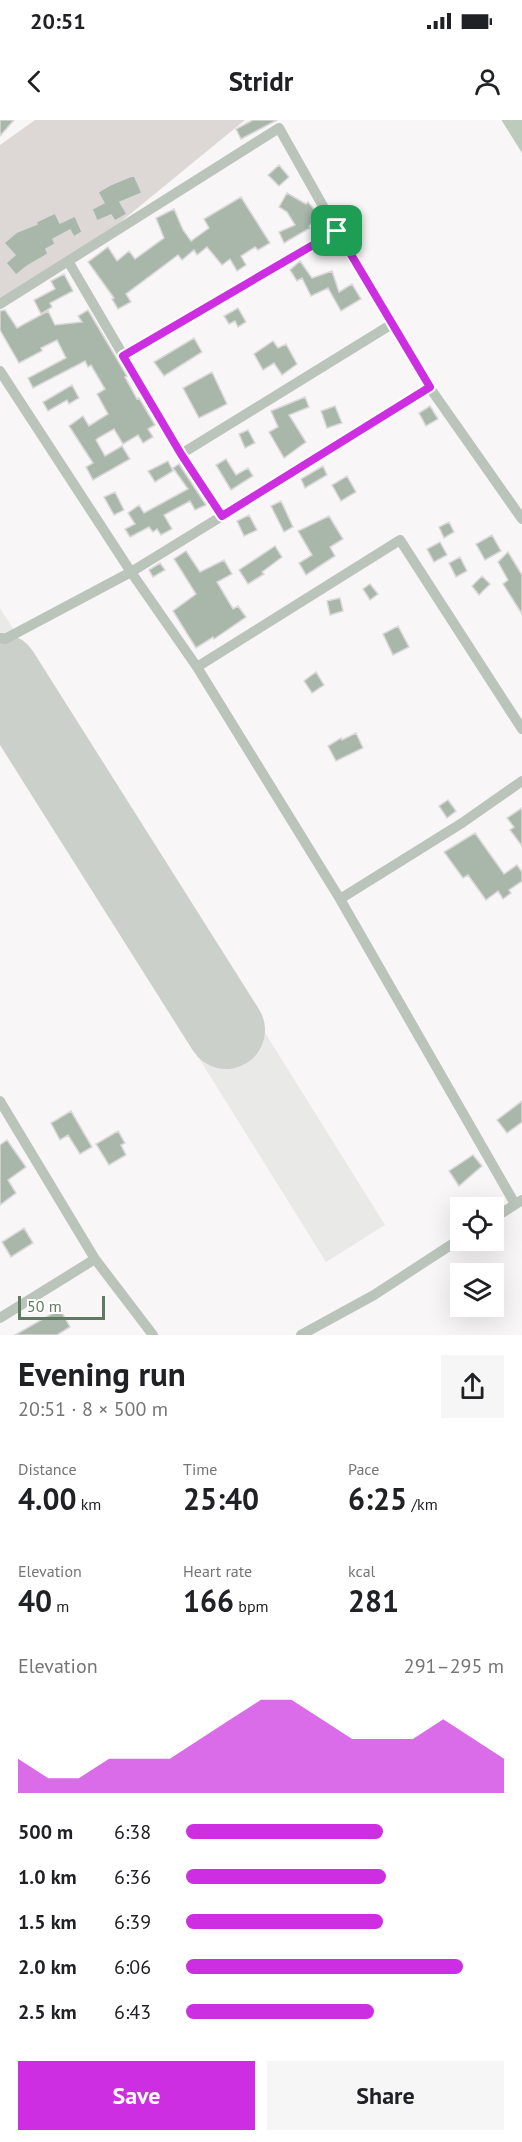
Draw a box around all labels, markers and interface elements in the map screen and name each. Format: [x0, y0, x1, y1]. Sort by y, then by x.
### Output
text: 20:51 [30, 7, 86, 35]
text: Stridr [229, 64, 293, 98]
icon: back [18, 65, 51, 98]
icon: person [471, 65, 504, 98]
pin [311, 205, 362, 256]
icon: arrive [320, 214, 353, 247]
map controls [450, 1197, 504, 1317]
button: locate [450, 1197, 504, 1251]
button: layers [450, 1263, 504, 1317]
scale bar [18, 1293, 105, 1320]
text: 50 m [27, 1296, 62, 1316]
text: Evening run [18, 1352, 186, 1395]
button: share [441, 1355, 504, 1418]
text: 20:51 · 8 × 500 m [18, 1396, 168, 1422]
text: Distance [18, 1459, 77, 1479]
text: Time [183, 1459, 217, 1479]
text: Pace [348, 1459, 379, 1479]
text: 4.00 [18, 1479, 76, 1518]
text: 25:40 [183, 1479, 259, 1518]
text: 6:25 [348, 1479, 407, 1518]
text: km [76, 1494, 101, 1514]
text: /km [407, 1494, 438, 1514]
text: Elevation [18, 1561, 82, 1581]
text: Heart rate [183, 1561, 252, 1581]
text: kcal [348, 1561, 375, 1581]
text: 40 [18, 1581, 52, 1620]
text: 166 [183, 1581, 234, 1620]
text: 281 [348, 1581, 399, 1620]
text: m [52, 1596, 69, 1616]
text: bpm [234, 1596, 269, 1616]
text: Elevation [18, 1653, 98, 1679]
text: 291–295 m [404, 1653, 504, 1679]
text: 500 m [18, 1819, 73, 1845]
text: 6:38 [114, 1819, 151, 1845]
text: 1.0 km [18, 1864, 77, 1890]
text: 6:36 [114, 1864, 151, 1890]
text: 1.5 km [18, 1909, 77, 1935]
text: 6:39 [114, 1909, 151, 1935]
text: 2.0 km [18, 1954, 77, 1980]
text: 6:06 [114, 1954, 151, 1980]
text: 2.5 km [18, 1999, 77, 2025]
text: 6:43 [114, 1999, 151, 2025]
button: Save [18, 2061, 255, 2130]
button: Share [267, 2061, 504, 2130]

